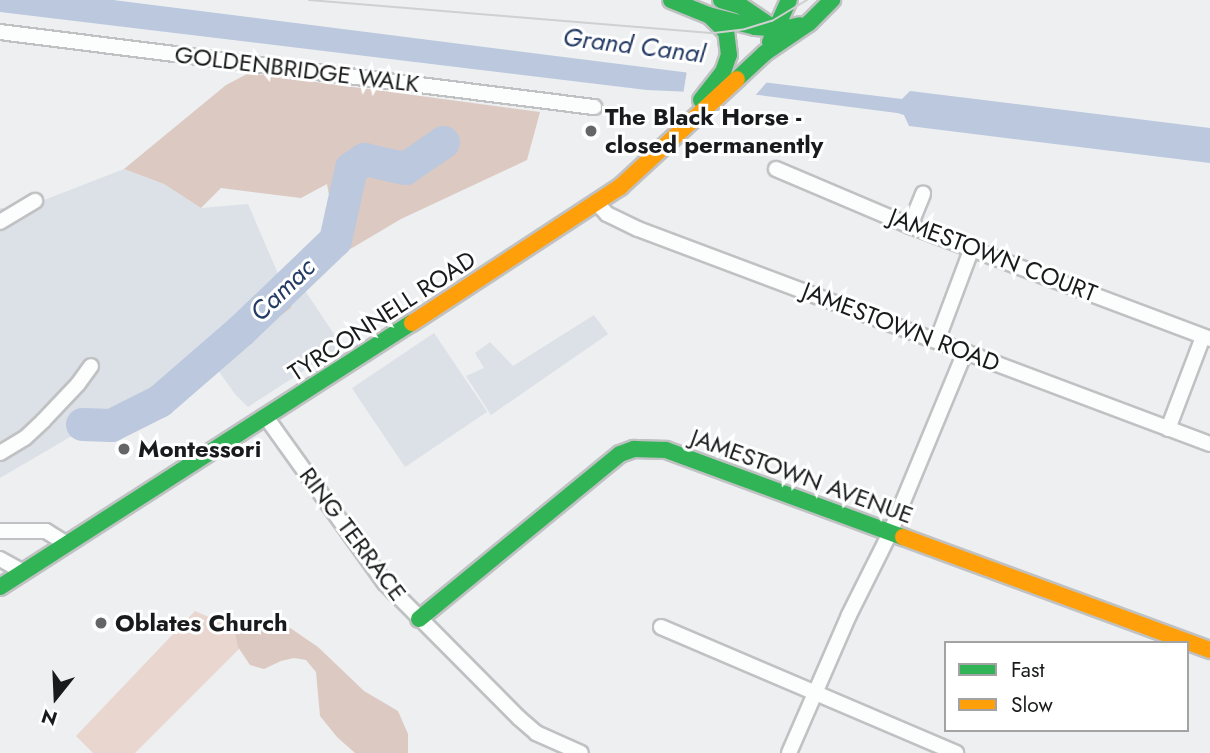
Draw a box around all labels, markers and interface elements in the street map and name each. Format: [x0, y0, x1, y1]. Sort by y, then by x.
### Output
water label: Grand Canal [561, 22, 707, 70]
street label: GOLDENBRIDGE WALK [173, 40, 421, 98]
place label: The Black Horse - closed permanently [605, 103, 823, 159]
marker: The Black Horse - closed permanently [583, 123, 599, 139]
street label: JAMESTOWN COURT [885, 202, 1101, 308]
street label: TYRCONNELL ROAD [283, 245, 481, 387]
water label: Camac [244, 252, 322, 328]
street label: JAMESTOWN ROAD [798, 276, 1004, 378]
street label: JAMESTOWN AVENUE [687, 422, 917, 530]
place label: Montessori [138, 435, 261, 463]
marker: Montessori [116, 441, 132, 457]
street label: RING TERRACE [293, 462, 413, 606]
place label: Oblates Church [115, 609, 288, 637]
marker: Oblates Church [93, 615, 109, 631]
legend [944, 641, 1189, 732]
text: Fast [1011, 655, 1044, 685]
north arrow [21, 662, 91, 732]
text: Slow [1011, 690, 1053, 720]
text: N [38, 702, 61, 733]

